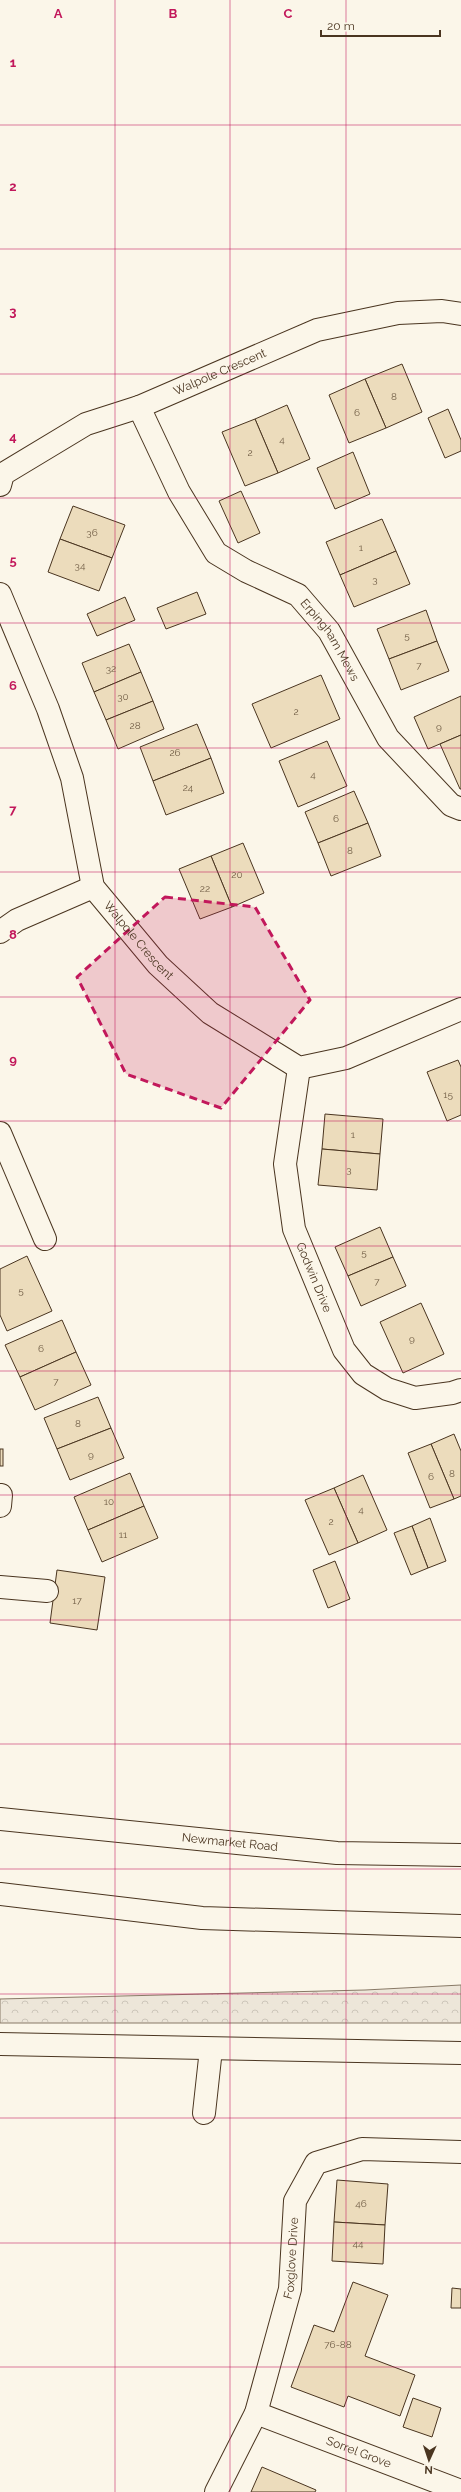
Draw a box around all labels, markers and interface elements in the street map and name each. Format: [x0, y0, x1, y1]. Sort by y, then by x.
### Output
text: A [54, 6, 63, 21]
text: B [169, 6, 178, 21]
text: C [284, 6, 293, 21]
scale bar [321, 12, 440, 38]
text: 20 m [327, 19, 355, 33]
text: 1 [10, 55, 17, 70]
text: 2 [9, 179, 17, 194]
text: 3 [9, 304, 17, 319]
street label: Walpole Crescent [171, 346, 268, 398]
house number: 8 [391, 391, 397, 402]
house number: 6 [354, 407, 360, 418]
text: 4 [9, 429, 17, 444]
house number: 4 [279, 434, 285, 445]
house number: 2 [247, 447, 253, 458]
house number: 36 [86, 527, 98, 538]
house number: 1 [359, 542, 364, 553]
text: 5 [9, 553, 17, 568]
house number: 34 [75, 560, 86, 571]
house number: 3 [372, 574, 378, 585]
street label: Erpingham Mews [297, 596, 362, 684]
house number: 5 [404, 630, 410, 641]
house number: 7 [416, 660, 422, 671]
house number: 32 [106, 663, 116, 674]
text: 6 [9, 678, 17, 693]
house number: 30 [117, 691, 129, 702]
house number: 2 [293, 706, 299, 717]
house number: 28 [129, 720, 141, 731]
house number: 9 [436, 721, 442, 732]
house number: 26 [169, 747, 181, 758]
house number: 4 [310, 769, 316, 780]
house number: 24 [183, 782, 194, 793]
text: 7 [9, 802, 17, 817]
house number: 6 [333, 813, 339, 824]
house number: 8 [347, 845, 353, 856]
house number: 20 [231, 869, 243, 880]
house number: 22 [200, 883, 210, 894]
street label: Walpole Crescent [101, 898, 176, 983]
text: 8 [9, 927, 17, 942]
text: 9 [9, 1052, 17, 1067]
house number: 15 [443, 1089, 453, 1100]
house number: 1 [351, 1129, 356, 1140]
house number: 3 [346, 1164, 352, 1175]
street label: Godwin Drive [293, 1240, 335, 1314]
house number: 5 [361, 1247, 367, 1258]
house number: 7 [374, 1276, 380, 1287]
house number: 5 [18, 1285, 24, 1296]
house number: 9 [409, 1333, 415, 1344]
house number: 6 [38, 1343, 44, 1354]
house number: 7 [53, 1376, 59, 1387]
house number: 8 [75, 1418, 81, 1429]
house number: 9 [88, 1449, 94, 1460]
house number: 8 [449, 1468, 455, 1479]
house number: 6 [428, 1471, 434, 1482]
house number: 10 [104, 1496, 114, 1507]
house number: 4 [358, 1504, 364, 1515]
house number: 2 [328, 1516, 334, 1527]
house number: 11 [119, 1529, 128, 1540]
house number: 17 [72, 1595, 82, 1606]
street label: Newmarket Road [181, 1830, 279, 1854]
house number: 46 [355, 2198, 367, 2209]
street label: Foxglove Drive [281, 2217, 301, 2301]
house number: 44 [353, 2238, 364, 2249]
house number: 76-88 [324, 2339, 352, 2350]
street label: Sorrel Grove [324, 2433, 393, 2471]
north arrow [409, 2440, 449, 2480]
text: N [424, 2463, 433, 2476]

